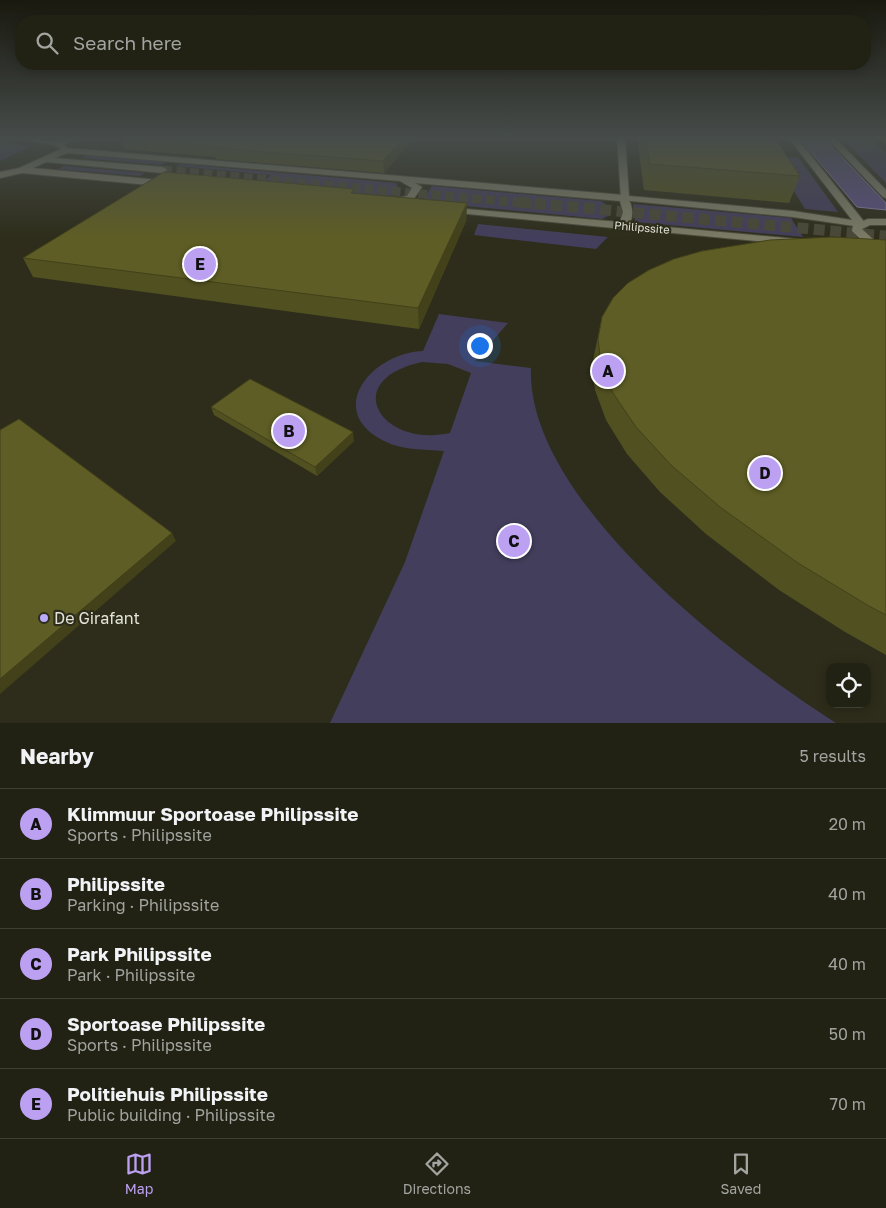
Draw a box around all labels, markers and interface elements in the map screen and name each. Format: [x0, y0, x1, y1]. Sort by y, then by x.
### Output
search box [15, 15, 871, 70]
icon: search [33, 29, 61, 57]
text: Search here [73, 31, 182, 54]
street label: Philipssite [614, 218, 670, 236]
pin: E [184, 245, 216, 283]
your location [467, 333, 493, 359]
pin: A [592, 352, 624, 390]
pin: B [273, 412, 305, 450]
pin: D [749, 454, 781, 492]
pin: C [498, 522, 530, 560]
place label: De Girafant [54, 608, 140, 628]
marker: De Girafant [38, 612, 50, 624]
map controls [826, 663, 871, 708]
button: locate [826, 663, 871, 708]
text: Nearby [20, 743, 94, 769]
text: 5 results [800, 746, 866, 766]
text: Klimmuur Sportoase Philipssite [67, 802, 358, 825]
text: A [30, 814, 42, 834]
text: 20 m [829, 814, 866, 834]
text: Sports · Philipssite [67, 825, 212, 845]
text: Philipssite [67, 872, 165, 895]
text: B [30, 884, 42, 904]
text: 40 m [828, 884, 866, 904]
text: Parking · Philipssite [67, 895, 219, 915]
text: Park Philipssite [67, 942, 212, 965]
text: C [30, 954, 42, 974]
text: 40 m [828, 954, 866, 974]
text: Park · Philipssite [67, 965, 195, 985]
text: Sportoase Philipssite [67, 1012, 265, 1035]
text: D [30, 1024, 42, 1044]
text: 50 m [829, 1024, 866, 1044]
text: Sports · Philipssite [67, 1035, 212, 1055]
text: Politiehuis Philipssite [67, 1082, 268, 1105]
text: E [31, 1094, 41, 1114]
text: 70 m [829, 1094, 866, 1114]
text: Public building · Philipssite [67, 1105, 275, 1125]
tab: Map [125, 1150, 153, 1197]
tab: Directions [403, 1150, 471, 1197]
tab: Saved [720, 1150, 761, 1197]

